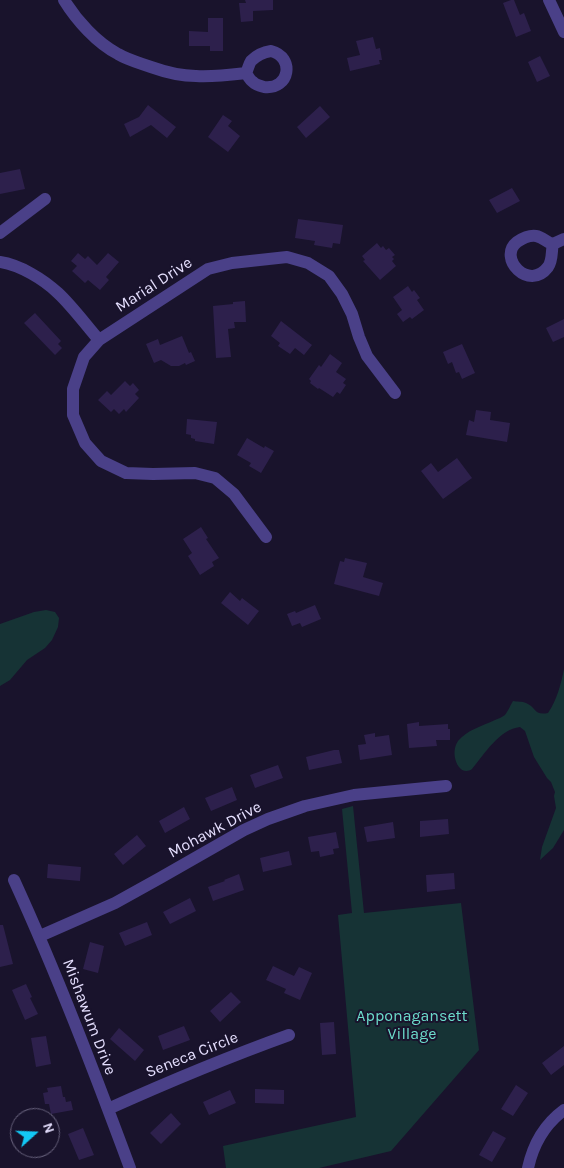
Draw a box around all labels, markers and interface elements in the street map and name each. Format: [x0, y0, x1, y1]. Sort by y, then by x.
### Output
street label: Marial Drive [112, 253, 196, 317]
street label: Mohawk Drive [165, 797, 265, 863]
street label: Mishawum Drive [58, 956, 120, 1078]
park label: Apponagansett Village [356, 1006, 468, 1044]
street label: Seneca Circle [143, 1028, 241, 1082]
north arrow [10, 1108, 60, 1158]
text: N [39, 1120, 58, 1136]

